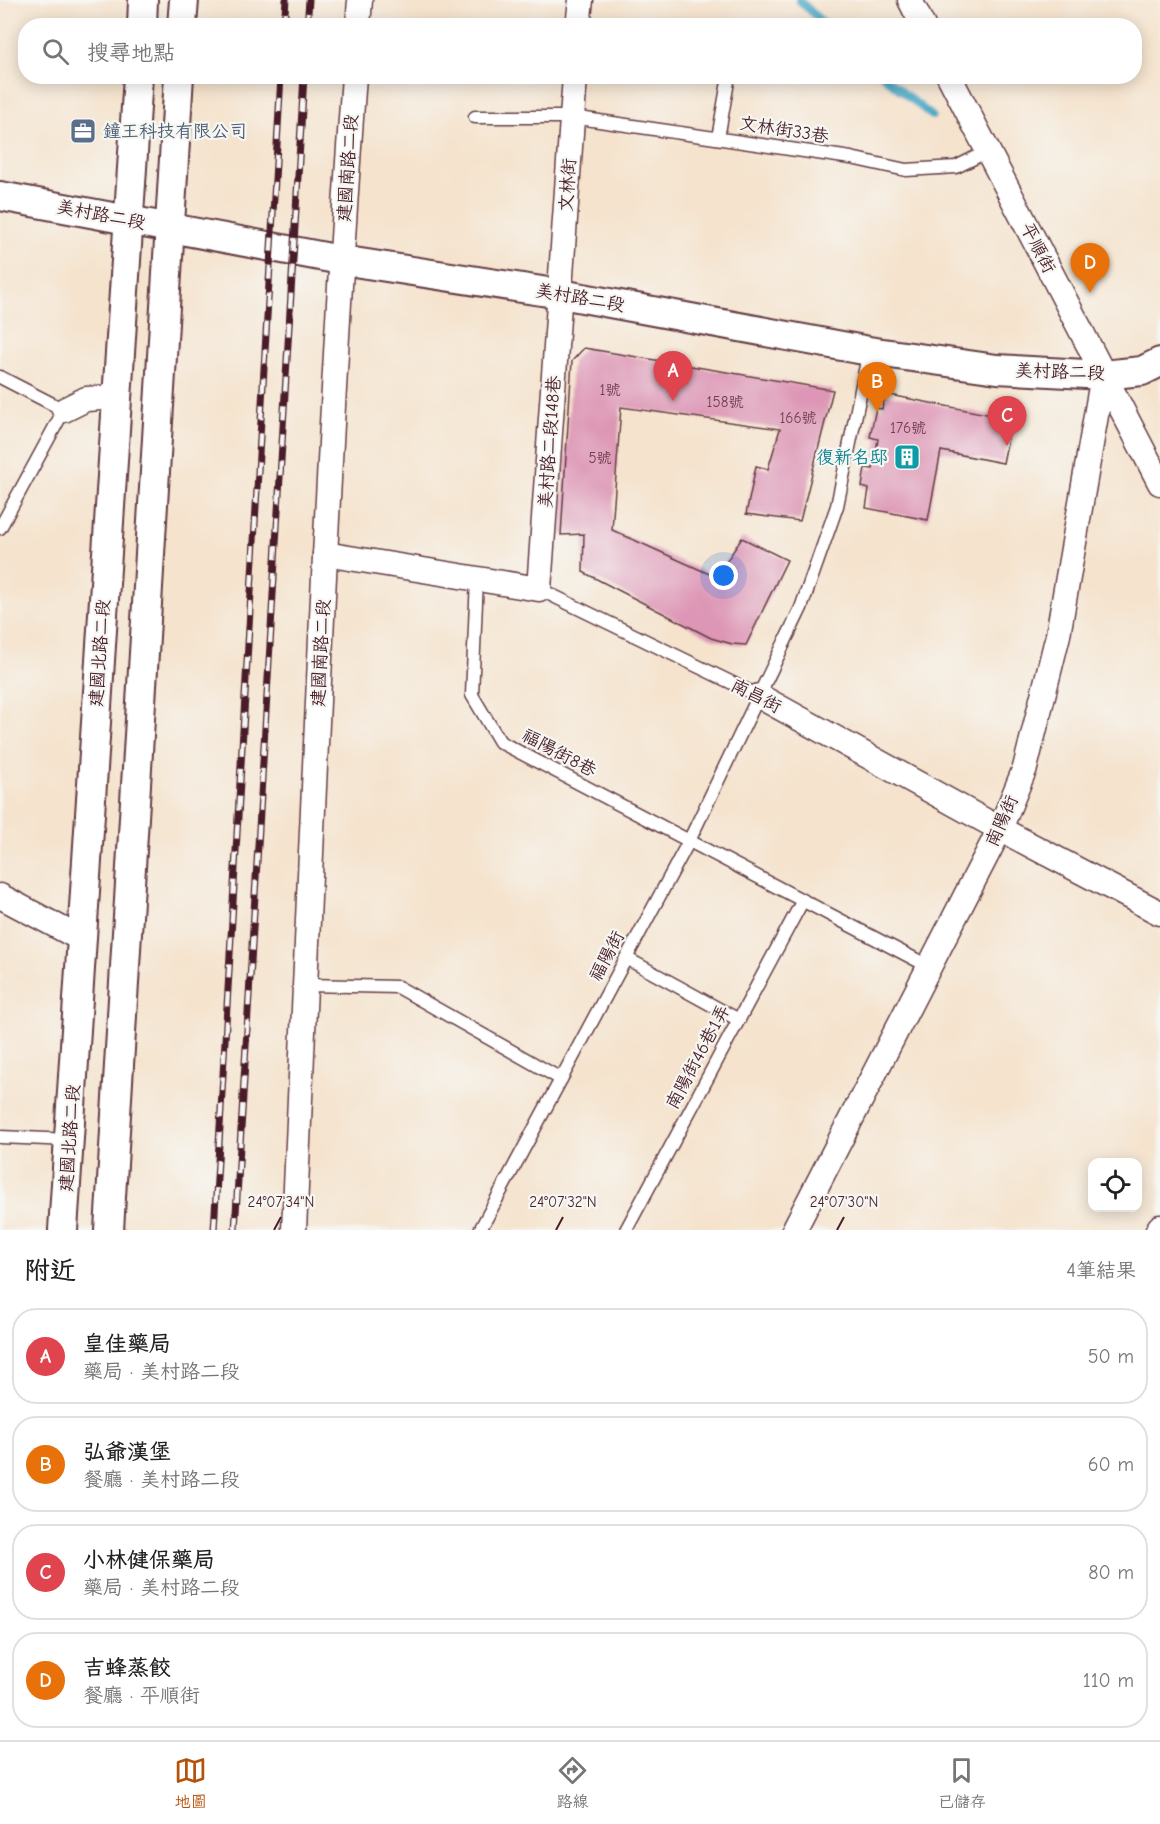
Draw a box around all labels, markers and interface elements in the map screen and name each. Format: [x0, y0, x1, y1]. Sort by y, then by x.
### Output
search box [18, 18, 1142, 84]
icon: search [39, 35, 72, 68]
text: 搜尋地點 [87, 40, 175, 66]
street label: 建國南路二段 [334, 113, 362, 223]
street label: 文林街33巷 [738, 113, 830, 147]
office icon: 鐘王科技有限公司 [68, 116, 98, 146]
place label: 鐘王科技有限公司 [103, 121, 247, 142]
street label: 文林街 [556, 157, 580, 213]
street label: 美村路二段 [55, 196, 147, 234]
street label: 平順街 [1016, 219, 1060, 277]
pin: D [1070, 244, 1110, 293]
street label: 美村路二段 [534, 280, 626, 316]
pin: A [654, 352, 692, 401]
street label: 美村路二段 [1015, 360, 1105, 384]
pin: B [858, 362, 896, 412]
street label: 美村路二段148巷 [535, 375, 565, 509]
house number: 1號 [600, 381, 620, 399]
house number: 158號 [707, 393, 743, 411]
pin: C [988, 396, 1026, 446]
house number: 166號 [779, 409, 817, 427]
house number: 176號 [890, 419, 926, 437]
building icon: 復新名邸 [892, 442, 922, 472]
place label: 復新名邸 [816, 447, 888, 468]
house number: 5號 [588, 449, 612, 467]
your location [709, 561, 738, 590]
street label: 建國北路二段 [86, 598, 114, 708]
street label: 建國南路二段 [308, 599, 334, 707]
street label: 南昌街 [727, 674, 785, 718]
street label: 福陽街8巷 [518, 725, 600, 781]
street label: 南陽街 [981, 792, 1023, 850]
street label: 福陽街 [585, 927, 629, 985]
street label: 南陽街46巷1弄 [662, 1001, 734, 1113]
street label: 建國北路二段 [56, 1083, 84, 1193]
map controls [1088, 1158, 1142, 1212]
button: locate [1088, 1158, 1142, 1212]
text: 24°07'34"N [248, 1193, 314, 1211]
text: 24°07'32"N [529, 1193, 597, 1211]
text: 24°07'30"N [810, 1193, 878, 1211]
text: 附近 [24, 1256, 76, 1286]
text: 4筆結果 [1066, 1259, 1136, 1282]
text: 皇佳藥局 [83, 1331, 171, 1357]
text: A [40, 1345, 51, 1368]
text: 50 m [1088, 1345, 1134, 1368]
text: 藥局 · 美村路二段 [83, 1360, 240, 1383]
text: 弘爺漢堡 [83, 1439, 171, 1465]
text: B [39, 1453, 52, 1476]
text: 60 m [1088, 1453, 1134, 1476]
text: 餐廳 · 美村路二段 [83, 1468, 240, 1491]
text: 小林健保藥局 [83, 1547, 215, 1573]
text: C [39, 1561, 52, 1584]
text: 80 m [1088, 1561, 1134, 1584]
text: 藥局 · 美村路二段 [83, 1576, 240, 1599]
text: 吉蜂蒸餃 [83, 1655, 171, 1681]
text: D [39, 1669, 52, 1692]
text: 110 m [1083, 1669, 1134, 1692]
text: 餐廳 · 平順街 [83, 1684, 200, 1707]
tab: 地圖 [174, 1754, 207, 1812]
tab: 路線 [556, 1754, 589, 1812]
tab: 已儲存 [938, 1754, 986, 1812]

